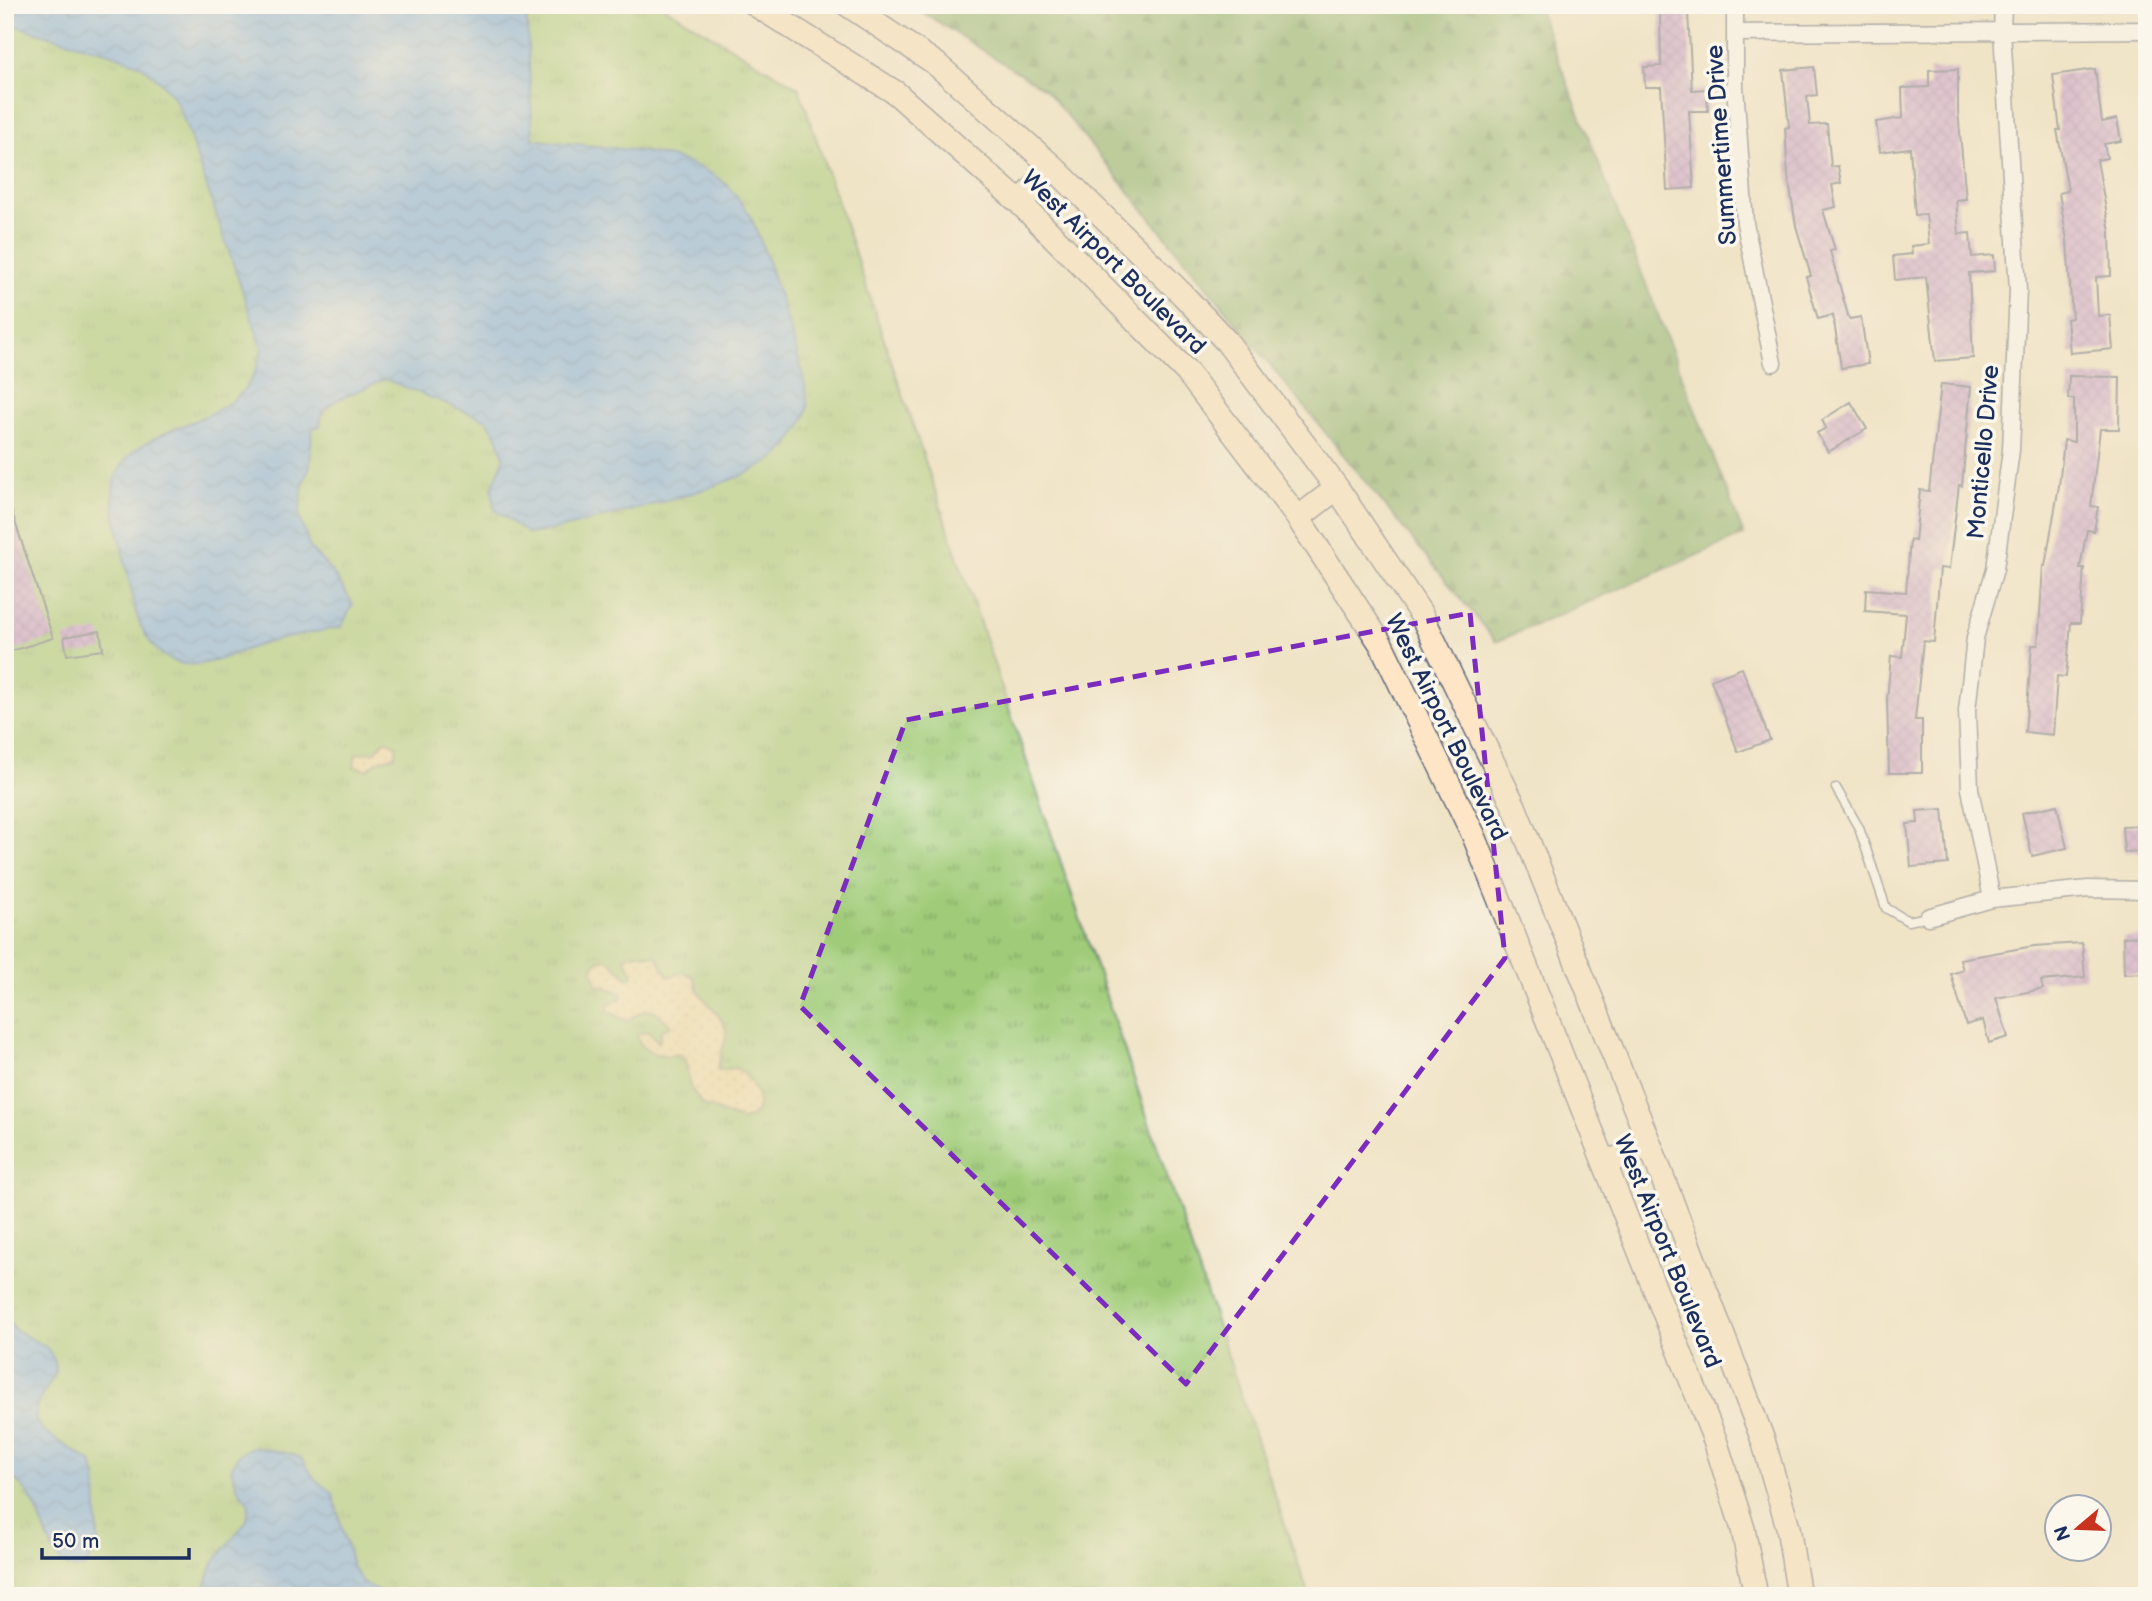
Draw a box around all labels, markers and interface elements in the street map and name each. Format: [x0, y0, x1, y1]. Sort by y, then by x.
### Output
street label: Summertime Drive [1700, 44, 1743, 246]
street label: West Airport Boulevard [1015, 164, 1212, 361]
street label: Monticello Drive [1961, 364, 2006, 540]
street label: West Airport Boulevard [1379, 609, 1514, 845]
street label: West Airport Boulevard [1607, 1130, 1728, 1372]
north arrow [2044, 1492, 2114, 1562]
scale bar [42, 1517, 189, 1561]
text: N [2050, 1523, 2077, 1544]
text: 50 m [52, 1529, 99, 1554]

